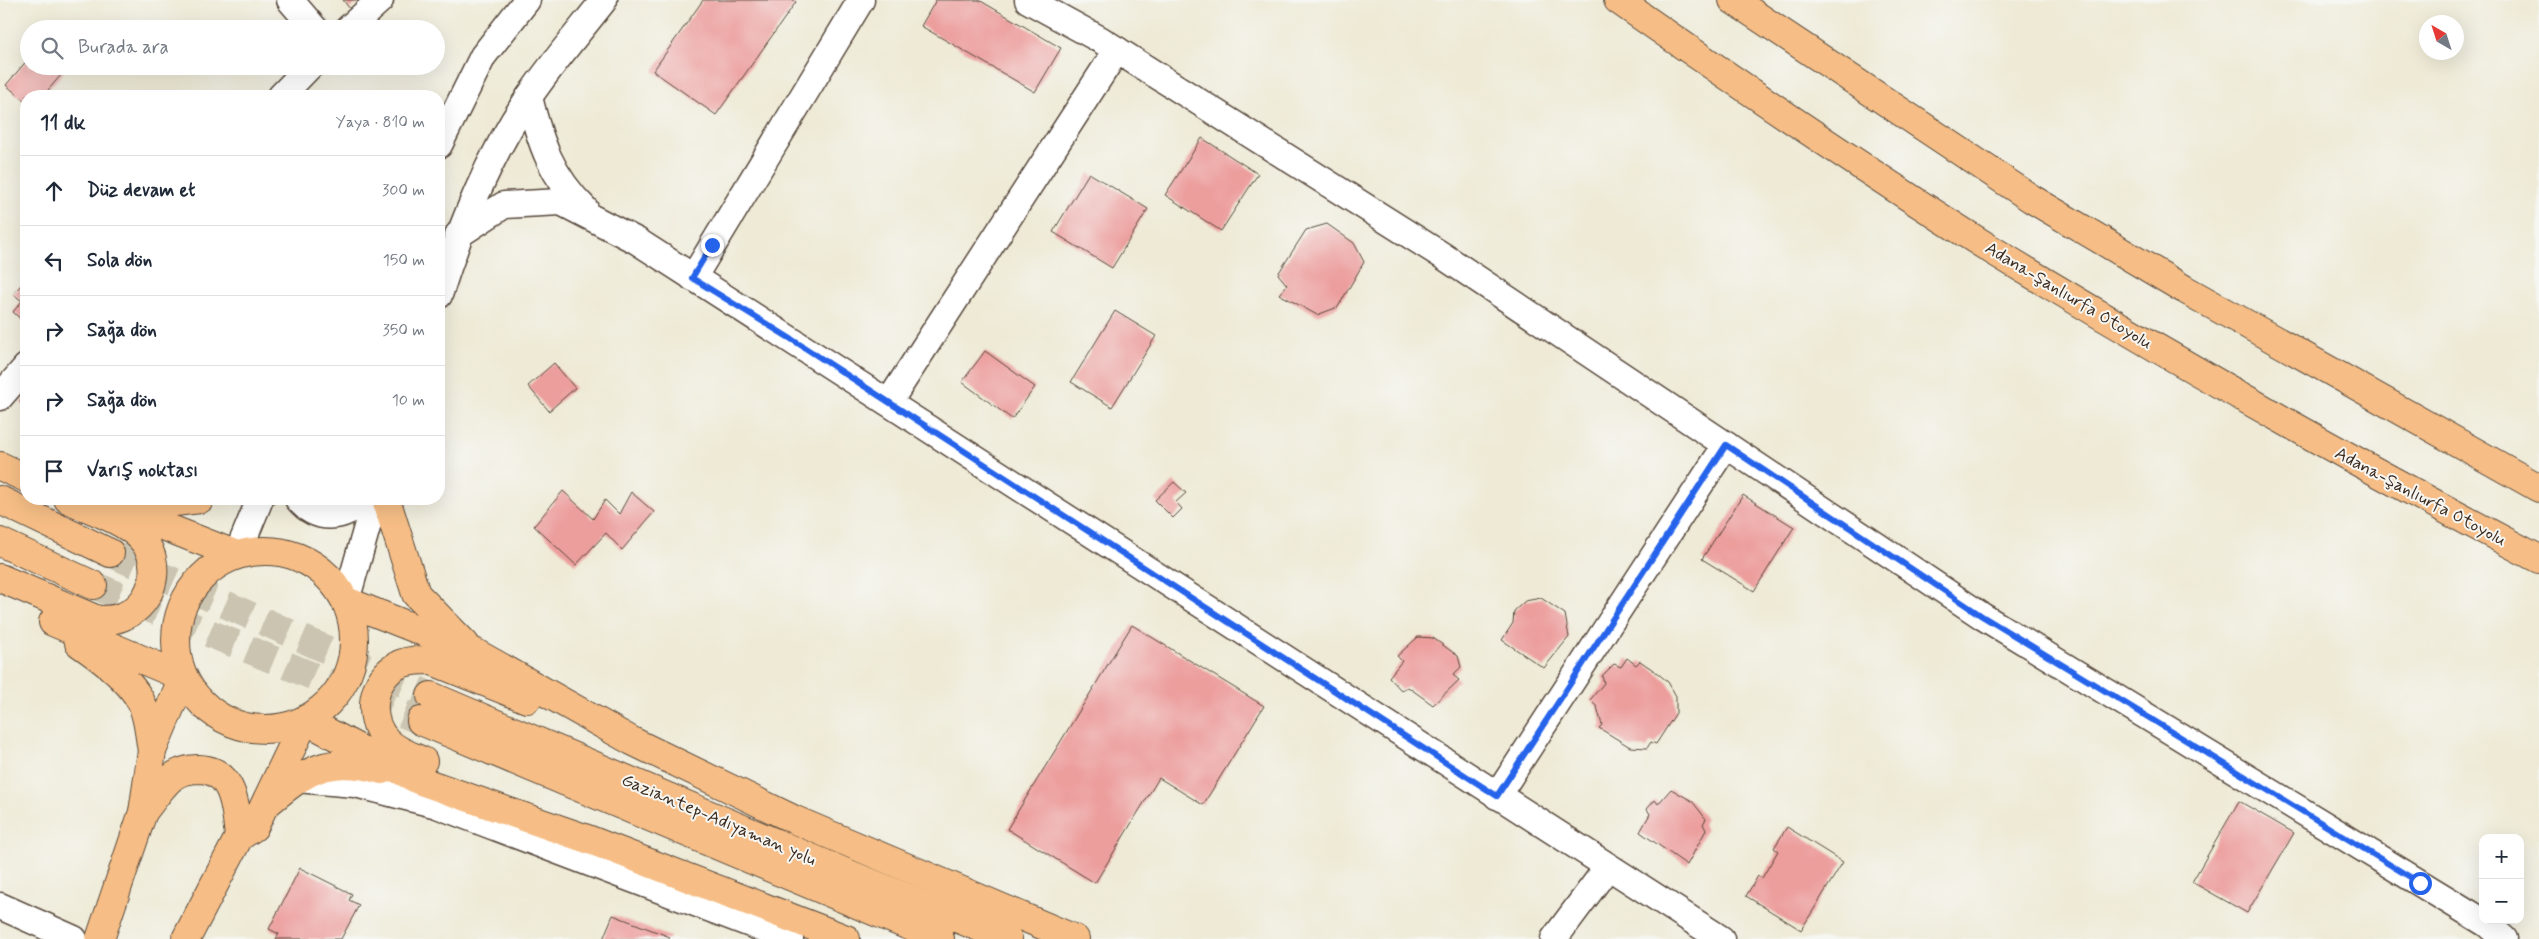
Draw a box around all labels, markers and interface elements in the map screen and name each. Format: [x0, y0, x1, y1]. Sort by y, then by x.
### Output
north arrow [2419, 15, 2464, 60]
search box [20, 20, 445, 75]
icon: search [38, 34, 66, 62]
text: Burada ara [78, 35, 169, 60]
text: 11 dk [40, 109, 86, 137]
text: Yaya · 810 m [336, 112, 425, 133]
icon: ahead [40, 177, 68, 205]
text: Düz devam et [87, 178, 195, 203]
text: 300 m [382, 180, 425, 201]
route end [701, 234, 724, 257]
street label: Adana-Şanlıurfa Otoyolu [1980, 236, 2157, 355]
icon: left [40, 247, 68, 275]
text: Sola dön [87, 248, 152, 273]
text: 150 m [383, 250, 425, 271]
icon: right [40, 317, 68, 345]
text: Sağa dön [87, 318, 157, 343]
text: 350 m [383, 320, 425, 341]
icon: right [40, 387, 68, 415]
text: Sağa dön [87, 388, 157, 413]
text: 10 m [392, 390, 425, 411]
street label: Adana-Şanlıurfa Otoyolu [2330, 441, 2511, 552]
icon: arrive [40, 457, 68, 485]
text: Varış noktası [87, 458, 198, 483]
street label: Gaziantep-Adıyaman yolu [618, 768, 820, 872]
map controls [2479, 834, 2524, 924]
button: + [2479, 834, 2524, 879]
route start [2409, 872, 2432, 895]
button: − [2479, 879, 2524, 924]

